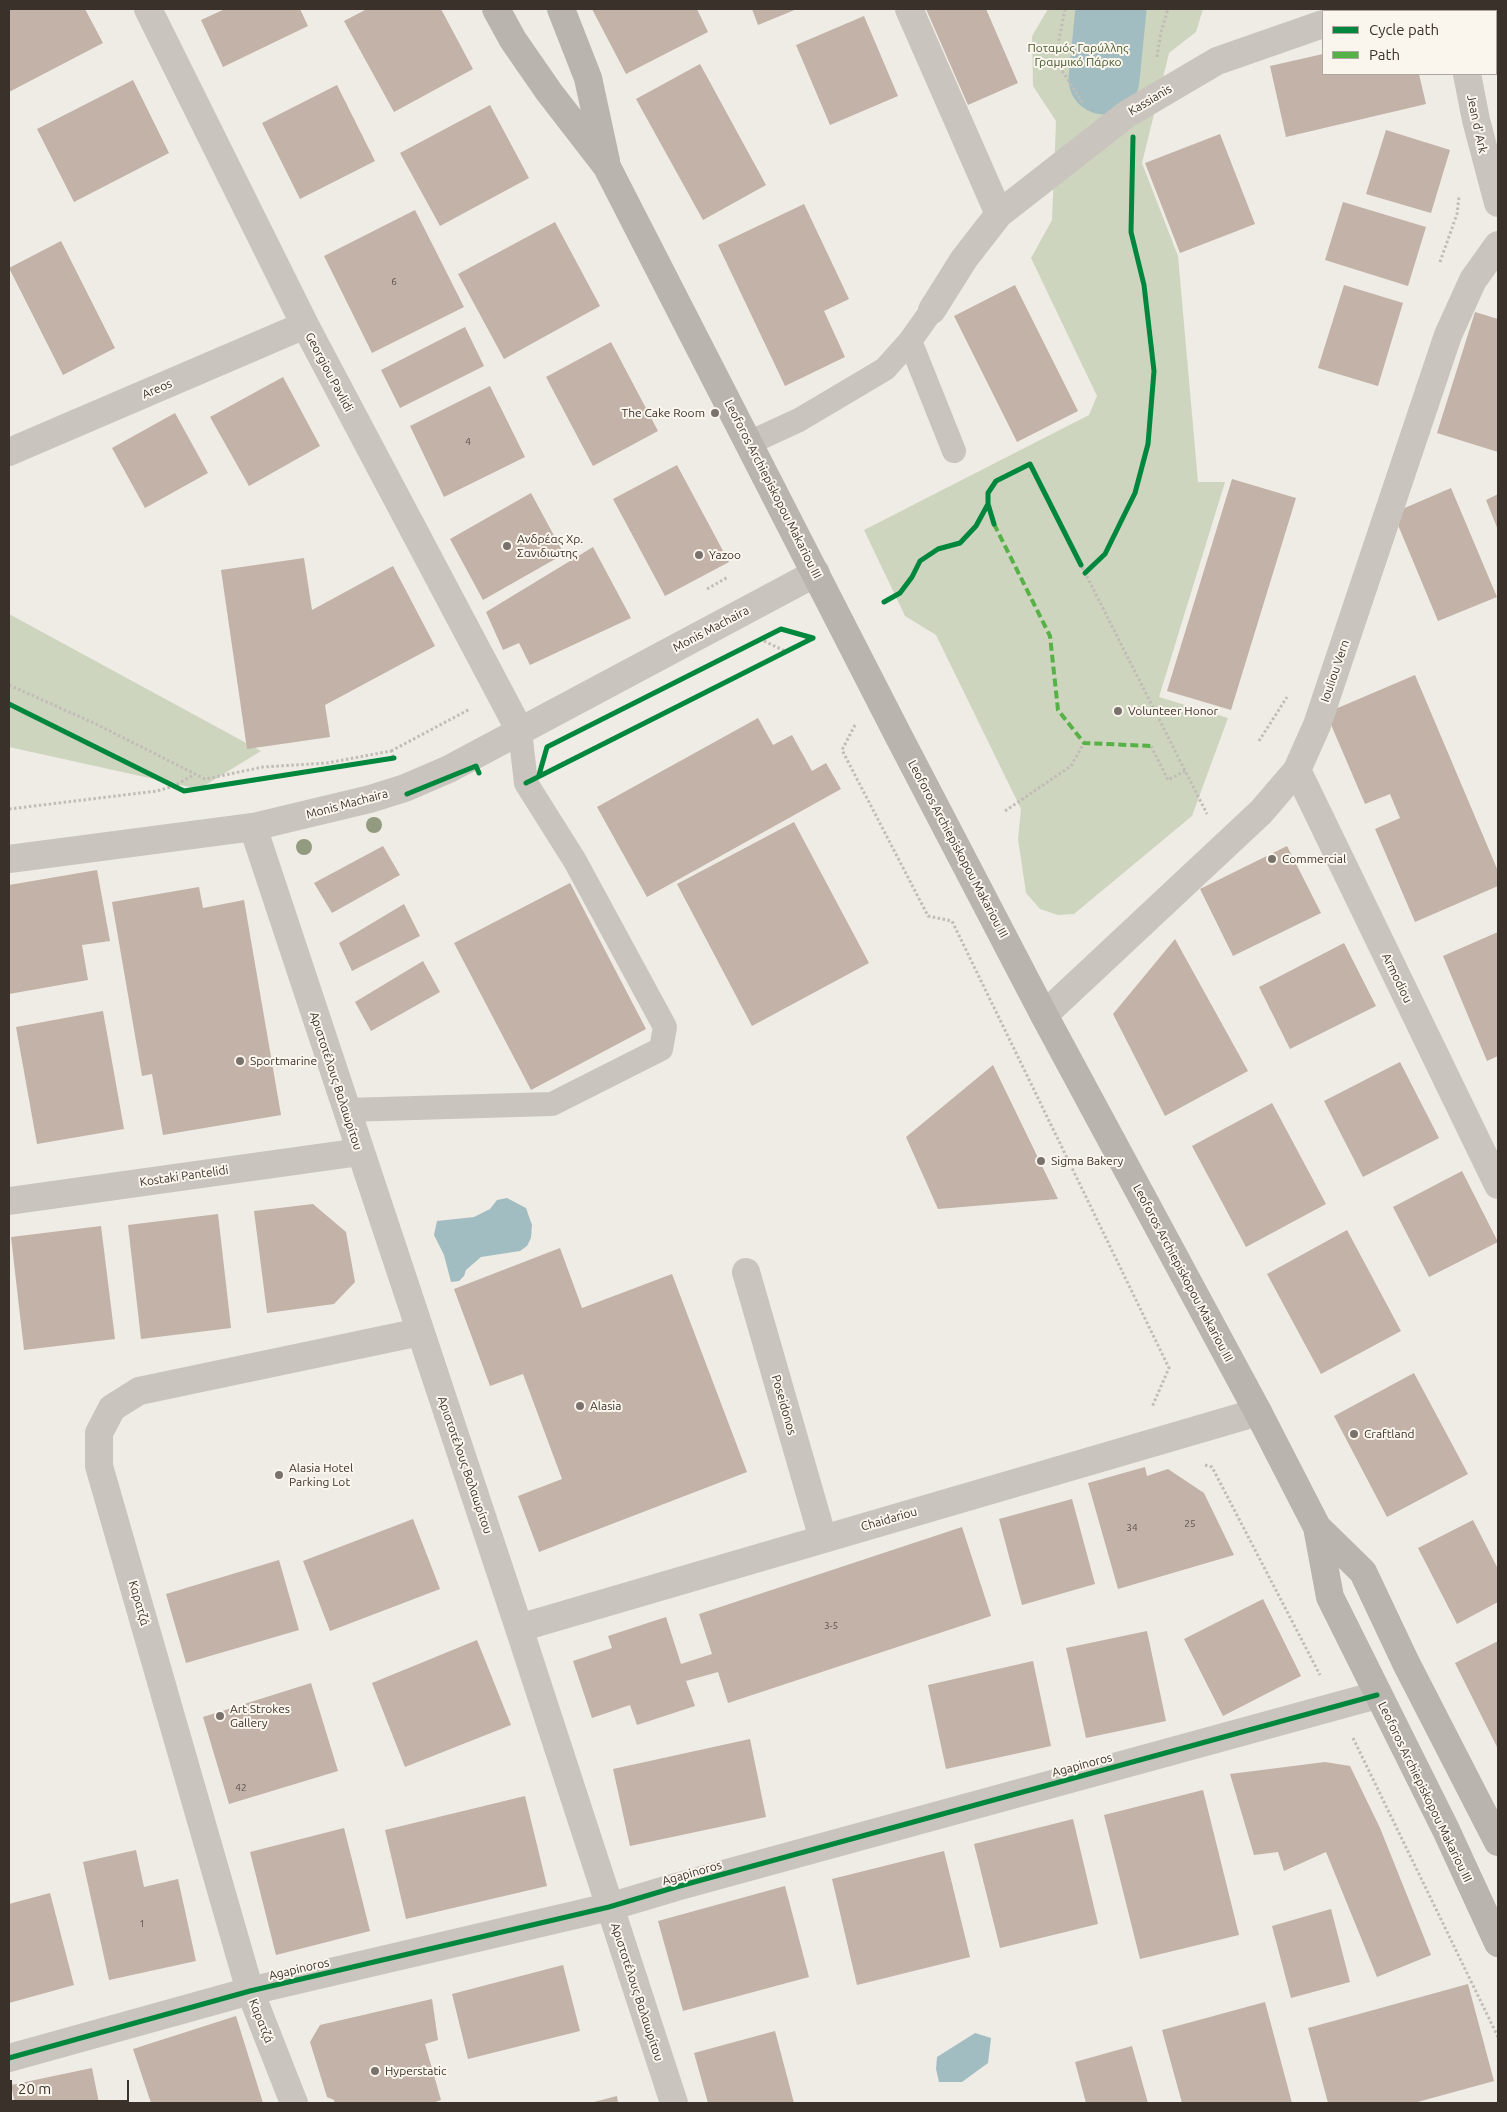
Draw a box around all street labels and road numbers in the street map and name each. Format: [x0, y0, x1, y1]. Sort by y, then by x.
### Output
street label: Kassianis [1126, 81, 1174, 119]
street label: Jean d' Ark [1464, 93, 1490, 155]
street label: Georgiou Pavlidi [302, 330, 356, 414]
street label: Areos [140, 376, 174, 402]
street label: Leoforos Archiepiskopou Makariou III [721, 397, 825, 581]
street label: Monis Machaira [671, 603, 751, 655]
street label: Iouliou Vern [1318, 638, 1352, 704]
street label: Leoforos Archiepiskopou Makariou III [905, 758, 1011, 940]
street label: Monis Machaira [305, 786, 389, 822]
street label: Armodiou [1379, 951, 1415, 1005]
street label: Αριστοτέλους Βαλαωρίτου [307, 1010, 365, 1152]
street label: Kostaki Pantelidi [139, 1163, 229, 1189]
street label: Leoforos Archiepiskopou Makariou III [1130, 1182, 1236, 1364]
street label: Poseidonos [769, 1373, 799, 1437]
street label: Αριστοτέλους Βαλαωρίτου [435, 1394, 495, 1536]
street label: Chaidariou [859, 1504, 919, 1534]
street label: Καρατζά [126, 1579, 152, 1627]
street label: Leoforos Archiepiskopou Makariou III [1375, 1699, 1475, 1885]
street label: Agapinoros [1050, 1750, 1114, 1780]
street label: Agapinoros [660, 1858, 724, 1888]
street label: Αριστοτέλους Βαλαωρίτου [608, 1921, 666, 2063]
street label: Agapinoros [267, 1955, 331, 1983]
street label: Καρατζά [246, 1997, 276, 2045]

